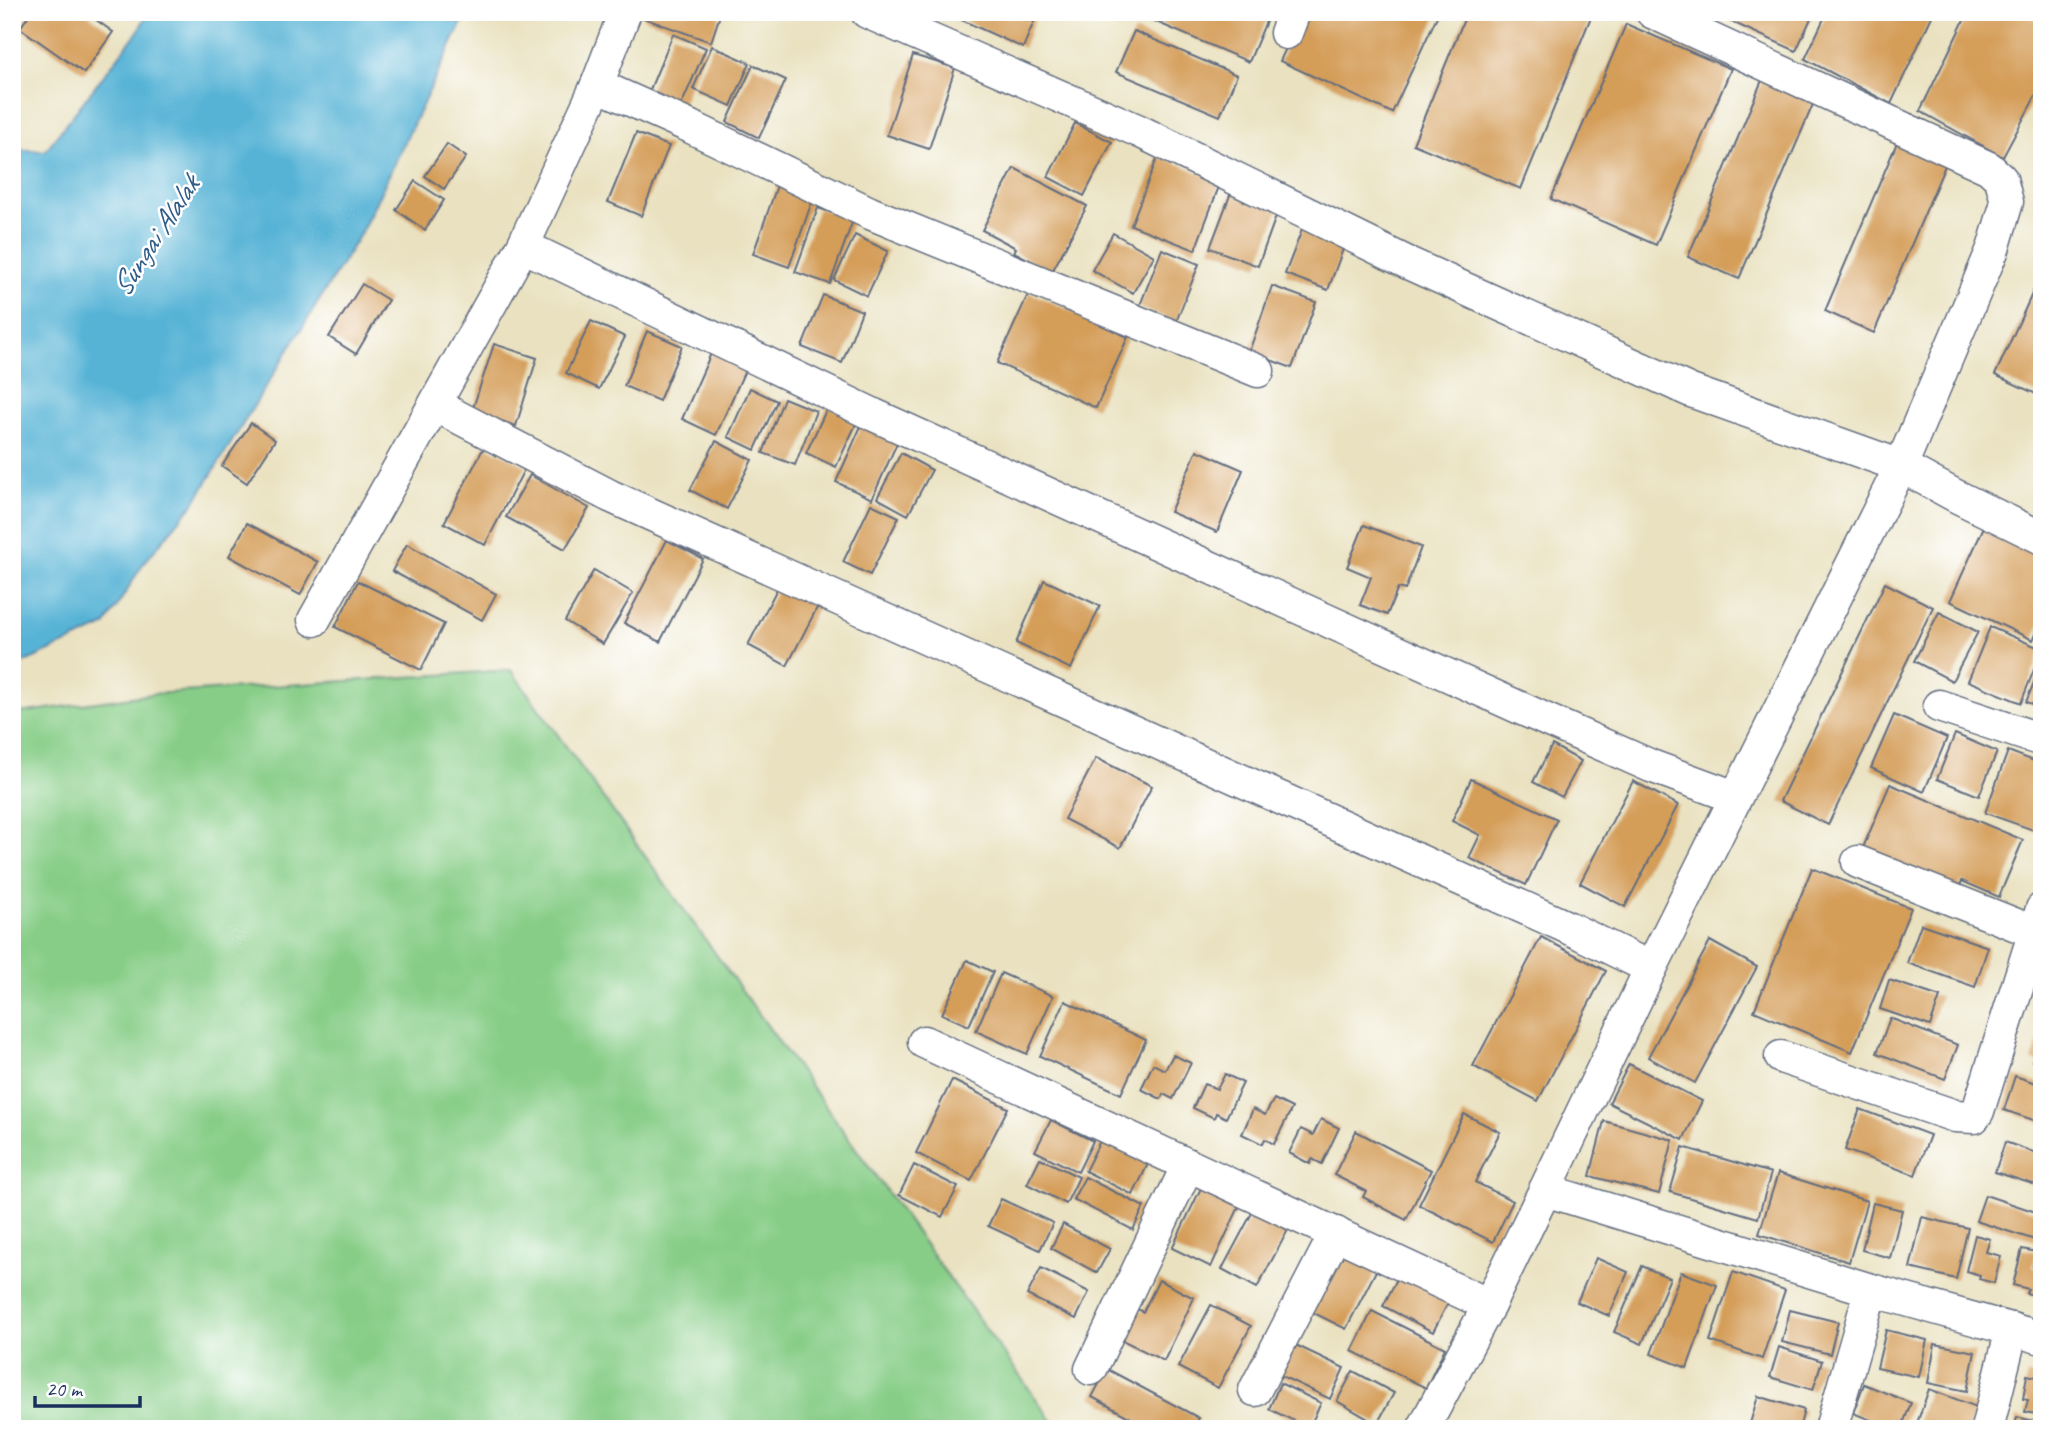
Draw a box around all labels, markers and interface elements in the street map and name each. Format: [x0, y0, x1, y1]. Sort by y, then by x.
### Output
water label: Sungai Alalak [102, 165, 211, 303]
scale bar [35, 1364, 140, 1408]
text: 20 m [46, 1376, 84, 1402]

